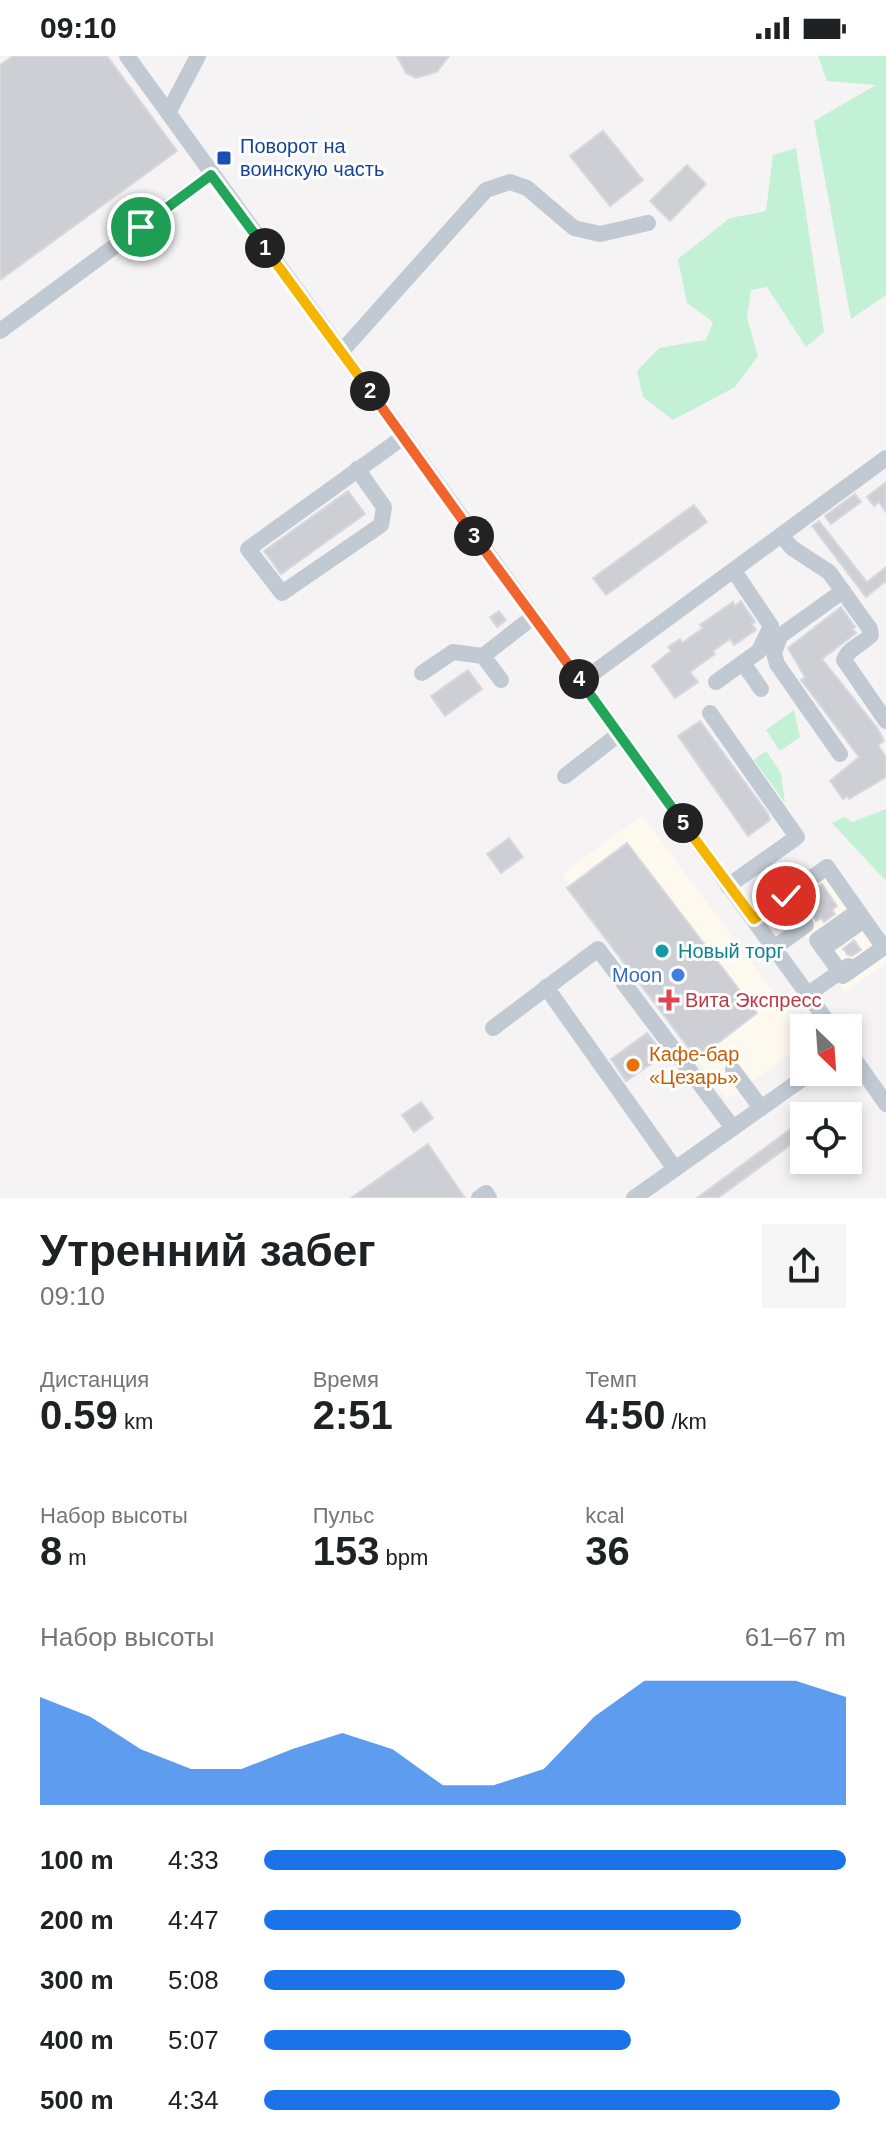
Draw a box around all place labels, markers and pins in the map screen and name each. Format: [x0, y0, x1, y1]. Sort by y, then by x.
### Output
place label: Поворот на воинскую часть [240, 135, 384, 180]
marker: Поворот на воинскую часть [215, 149, 233, 167]
pin [107, 193, 175, 261]
pin: 1 [245, 228, 285, 268]
pin: 2 [350, 371, 390, 411]
pin: 3 [454, 516, 494, 556]
pin: 4 [559, 659, 599, 699]
pin: 5 [663, 803, 703, 843]
pin [752, 862, 820, 930]
place label: Новый торг [678, 940, 784, 962]
marker: Новый торг [653, 942, 671, 960]
place label: Moon [612, 964, 662, 986]
marker: Moon [669, 966, 687, 984]
place label: Вита Экспресс [685, 989, 822, 1011]
marker: Вита Экспресс [660, 991, 678, 1009]
place label: Кафе-бар «Цезарь» [649, 1043, 739, 1088]
marker: Кафе-бар «Цезарь» [624, 1056, 642, 1074]

